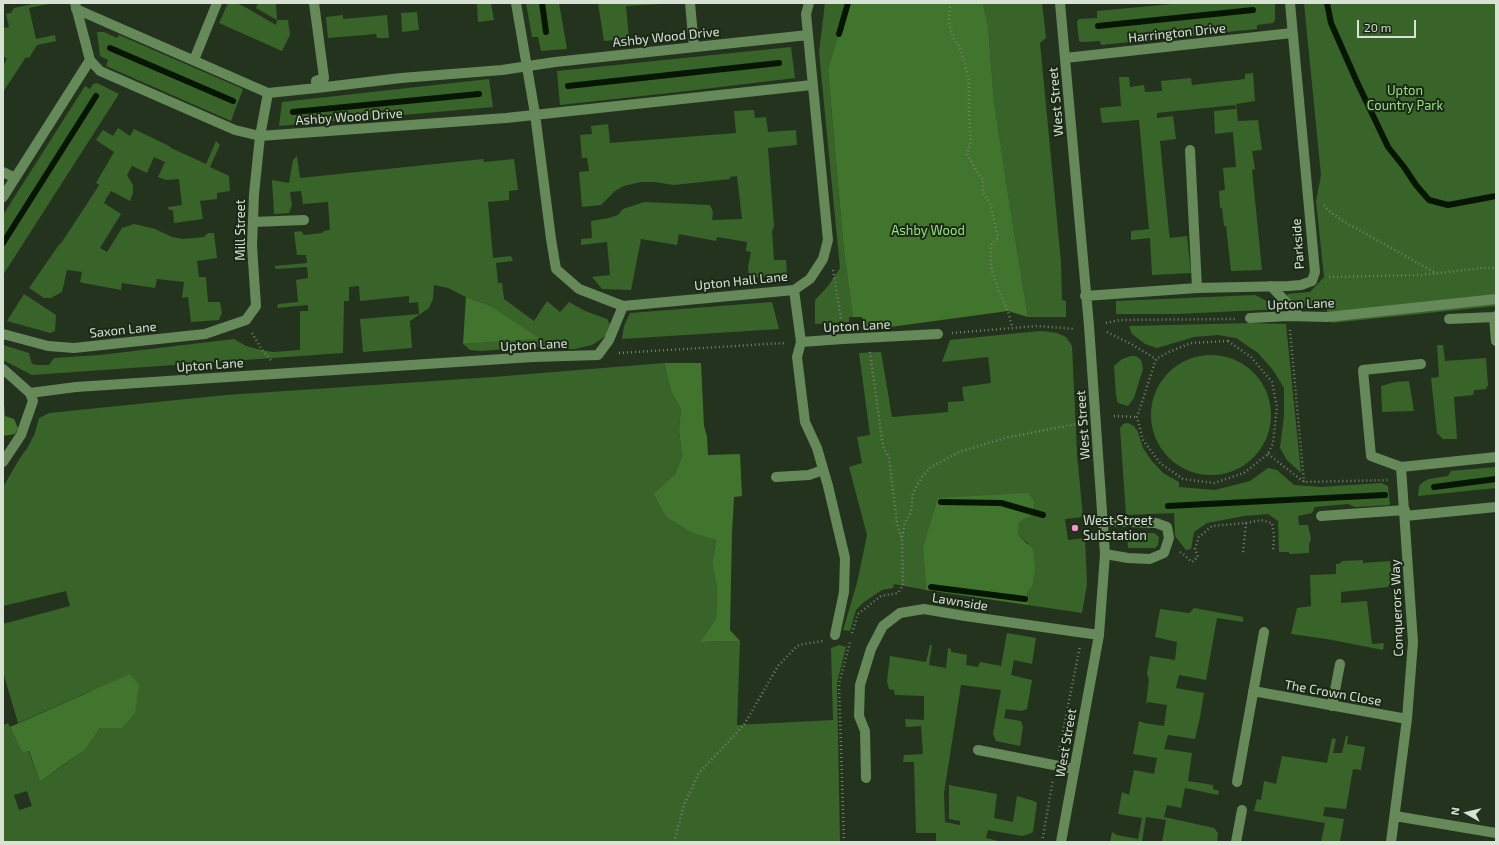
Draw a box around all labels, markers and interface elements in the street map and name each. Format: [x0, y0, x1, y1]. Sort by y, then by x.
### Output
scale bar [1359, 12, 1418, 38]
street label: Harrington Drive [1127, 20, 1227, 46]
text: 20 m [1364, 20, 1391, 34]
street label: Ashby Wood Drive [612, 24, 720, 50]
street label: West Street [1045, 67, 1067, 137]
park label: Upton Country Park [1367, 83, 1443, 114]
street label: Ashby Wood Drive [295, 105, 403, 129]
street label: Mill Street [233, 199, 249, 261]
street label: Parkside [1288, 218, 1308, 270]
park label: Ashby Wood [891, 223, 965, 239]
street label: Upton Hall Lane [694, 268, 788, 294]
street label: Upton Lane [1267, 295, 1335, 313]
street label: Upton Lane [823, 316, 891, 336]
street label: Saxon Lane [89, 319, 157, 341]
street label: Upton Lane [500, 335, 568, 355]
street label: Upton Lane [176, 355, 244, 375]
street label: West Street [1073, 390, 1093, 460]
place label: West Street Substation [1083, 513, 1153, 544]
marker: West Street Substation [1070, 523, 1080, 533]
street label: Conquerors Way [1388, 559, 1406, 657]
street label: Lawnside [931, 590, 989, 614]
street label: The Crown Close [1283, 677, 1383, 709]
street label: West Street [1052, 707, 1080, 779]
north arrow [1447, 793, 1487, 833]
text: N [1448, 806, 1462, 816]

